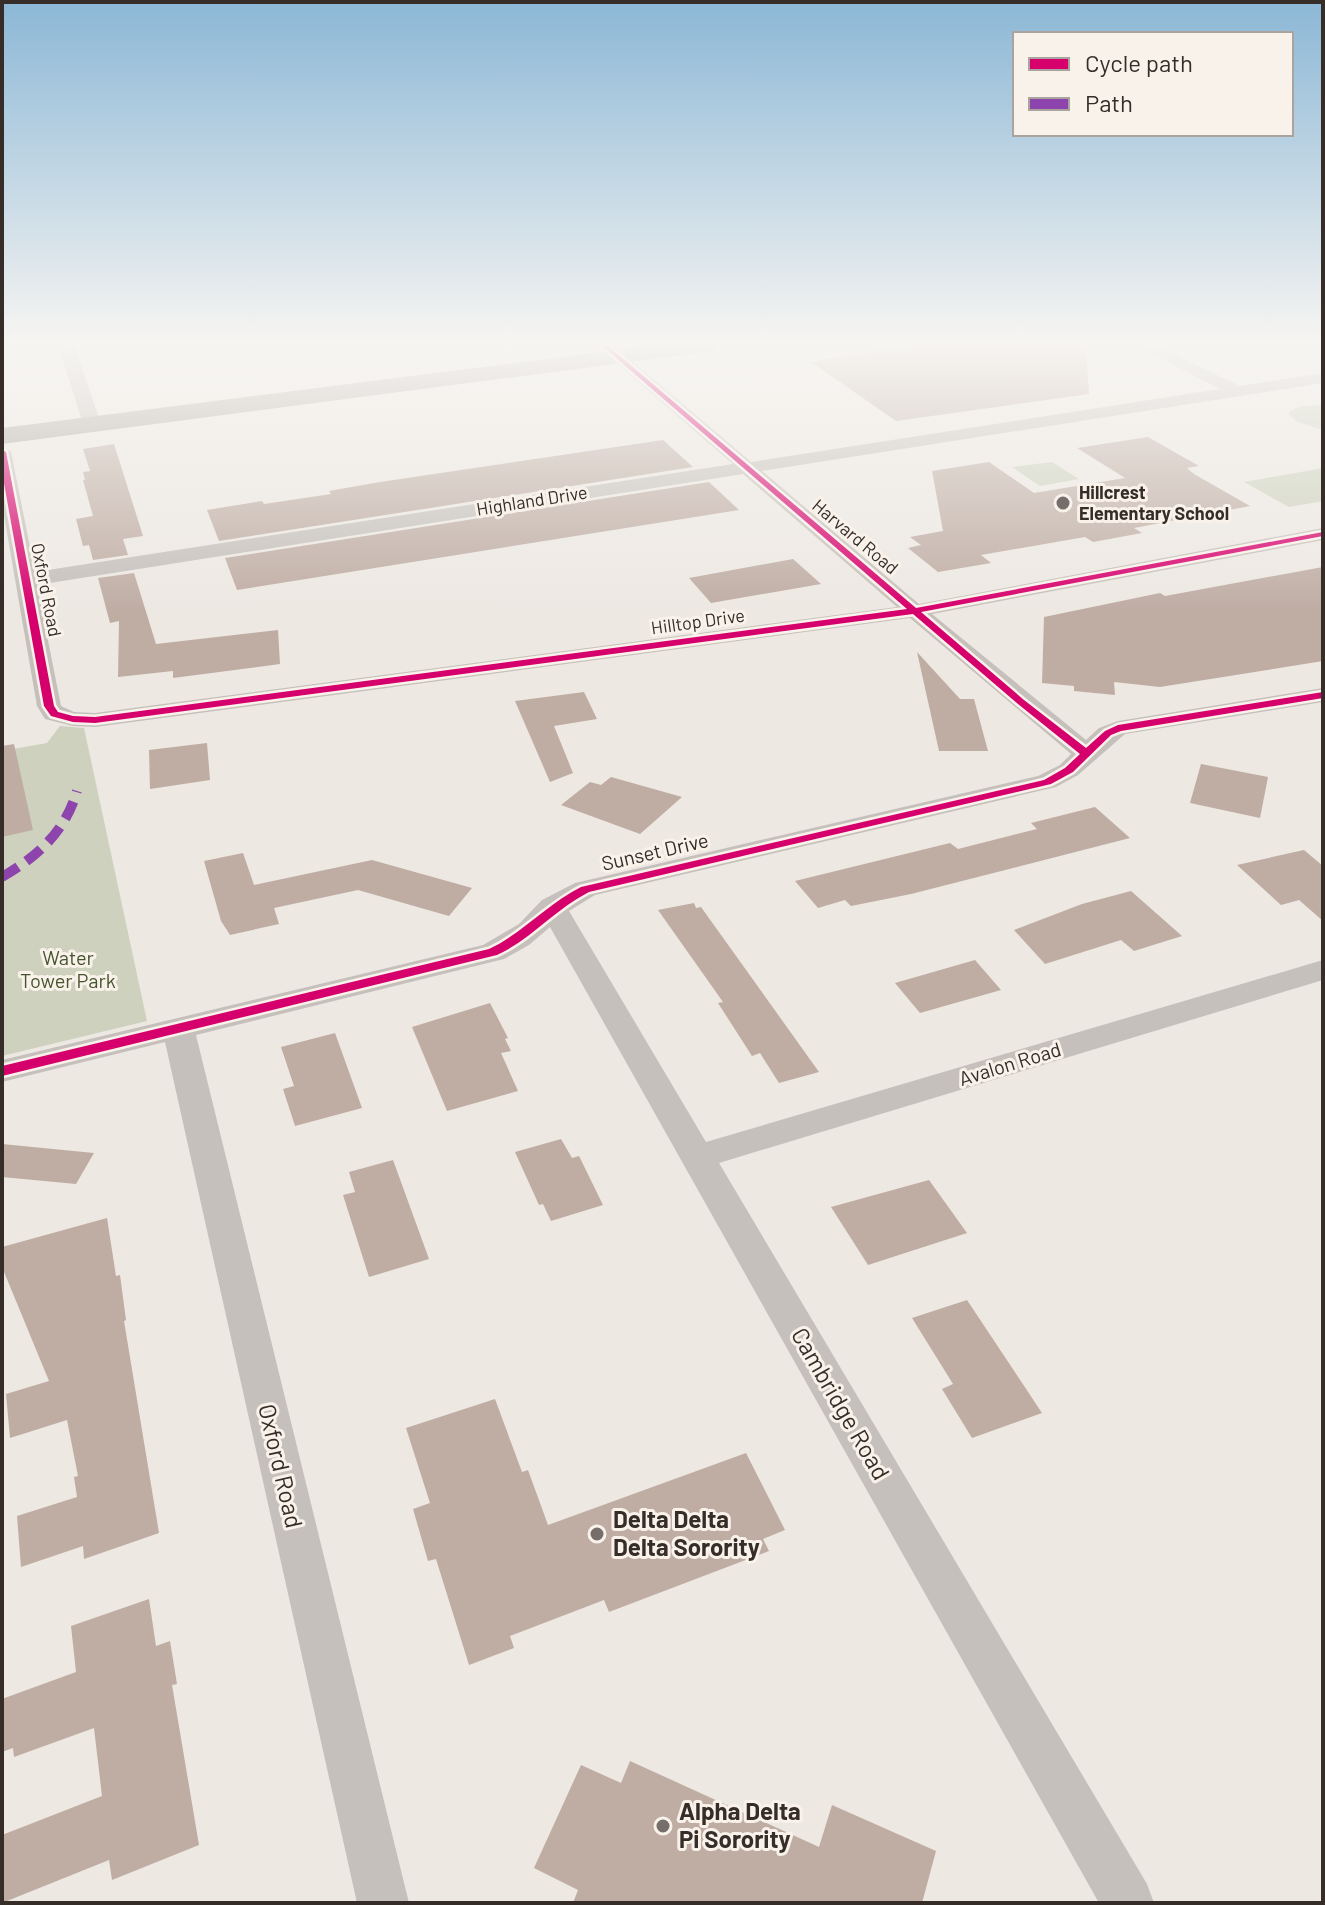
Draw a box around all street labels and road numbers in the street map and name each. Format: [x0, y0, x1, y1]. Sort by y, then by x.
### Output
street label: Highland Drive [475, 480, 589, 520]
street label: Harvard Road [808, 494, 903, 578]
street label: Oxford Road [27, 541, 67, 638]
street label: Hilltop Drive [650, 604, 746, 638]
street label: Sunset Drive [599, 827, 711, 875]
street label: Avalon Road [956, 1036, 1064, 1090]
street label: Cambridge Road [786, 1322, 897, 1485]
street label: Oxford Road [253, 1401, 310, 1531]

